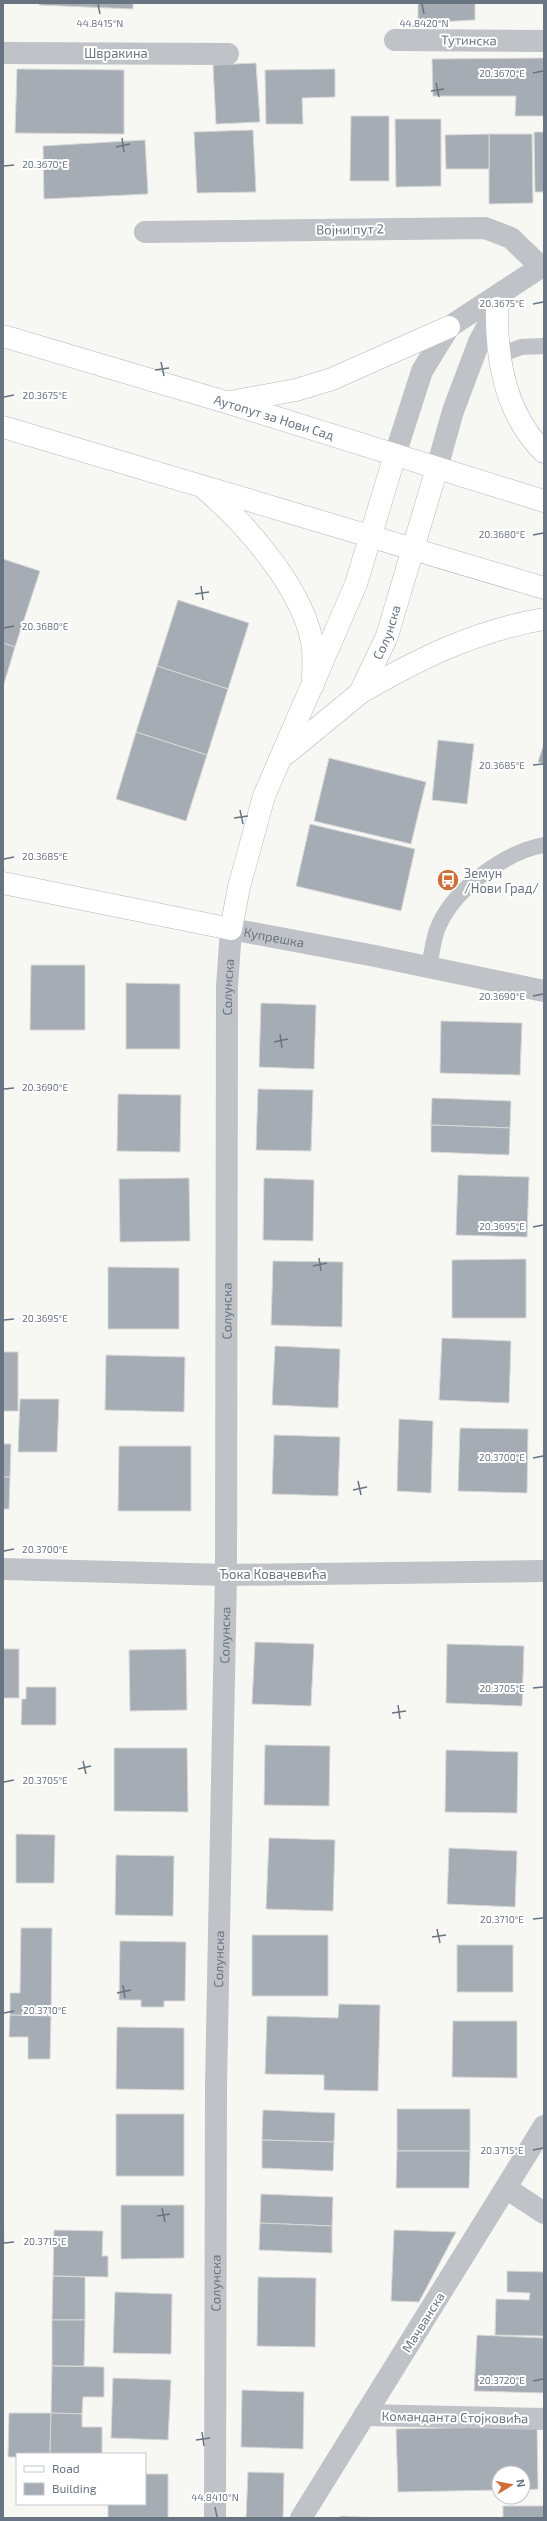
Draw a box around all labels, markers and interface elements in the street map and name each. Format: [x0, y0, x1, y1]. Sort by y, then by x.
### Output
text: 44.8415°N [77, 17, 123, 29]
text: 44.8420°N [399, 17, 449, 29]
street label: Тутинска [441, 32, 497, 48]
street label: Швракина [84, 45, 148, 61]
text: 20.3670°E [479, 67, 525, 79]
text: 20.3670°E [22, 158, 68, 170]
street label: Војни пут 2 [316, 220, 384, 238]
text: 20.3675°E [480, 297, 525, 309]
text: 20.3675°E [23, 389, 68, 401]
street label: Аутопут за Нови Сад [212, 391, 336, 443]
text: 20.3680°E [479, 528, 526, 540]
street label: Солунска [369, 603, 404, 662]
text: 20.3680°E [22, 620, 69, 632]
text: 20.3685°E [479, 759, 525, 771]
text: 20.3685°E [22, 850, 68, 862]
place label: Земун /Нови Град/ [464, 865, 539, 896]
bus stop icon: Земун /Нови Град/ [435, 867, 461, 893]
street label: Купрешка [242, 924, 306, 951]
street label: Солунска [219, 958, 237, 1016]
text: 20.3690°E [479, 990, 525, 1002]
text: 20.3690°E [22, 1081, 68, 1093]
text: 20.3695°E [479, 1220, 525, 1232]
street label: Солунска [218, 1283, 234, 1340]
text: 20.3695°E [22, 1312, 68, 1324]
text: 20.3700°E [479, 1451, 525, 1463]
text: 20.3700°E [22, 1543, 68, 1555]
street label: Ђока Ковачевића [219, 1566, 327, 1582]
street label: Солунска [216, 1606, 233, 1664]
text: 20.3705°E [479, 1682, 525, 1694]
text: 20.3705°E [22, 1774, 68, 1786]
text: 20.3710°E [480, 1913, 524, 1925]
street label: Солунска [210, 1930, 227, 1988]
text: 20.3710°E [23, 2004, 67, 2016]
text: 20.3715°E [480, 2144, 524, 2156]
text: 20.3715°E [23, 2235, 67, 2247]
street label: Солунска [207, 2254, 224, 2312]
street label: Мачванска [398, 2289, 448, 2355]
text: 20.3720°E [479, 2374, 525, 2386]
street label: Команданта Стојковића [382, 2408, 528, 2426]
legend [16, 2453, 146, 2505]
text: Road [52, 2461, 80, 2475]
north arrow [491, 2465, 531, 2505]
text: N [514, 2478, 528, 2488]
text: Building [52, 2481, 97, 2495]
text: 44.8410°N [191, 2491, 239, 2503]

